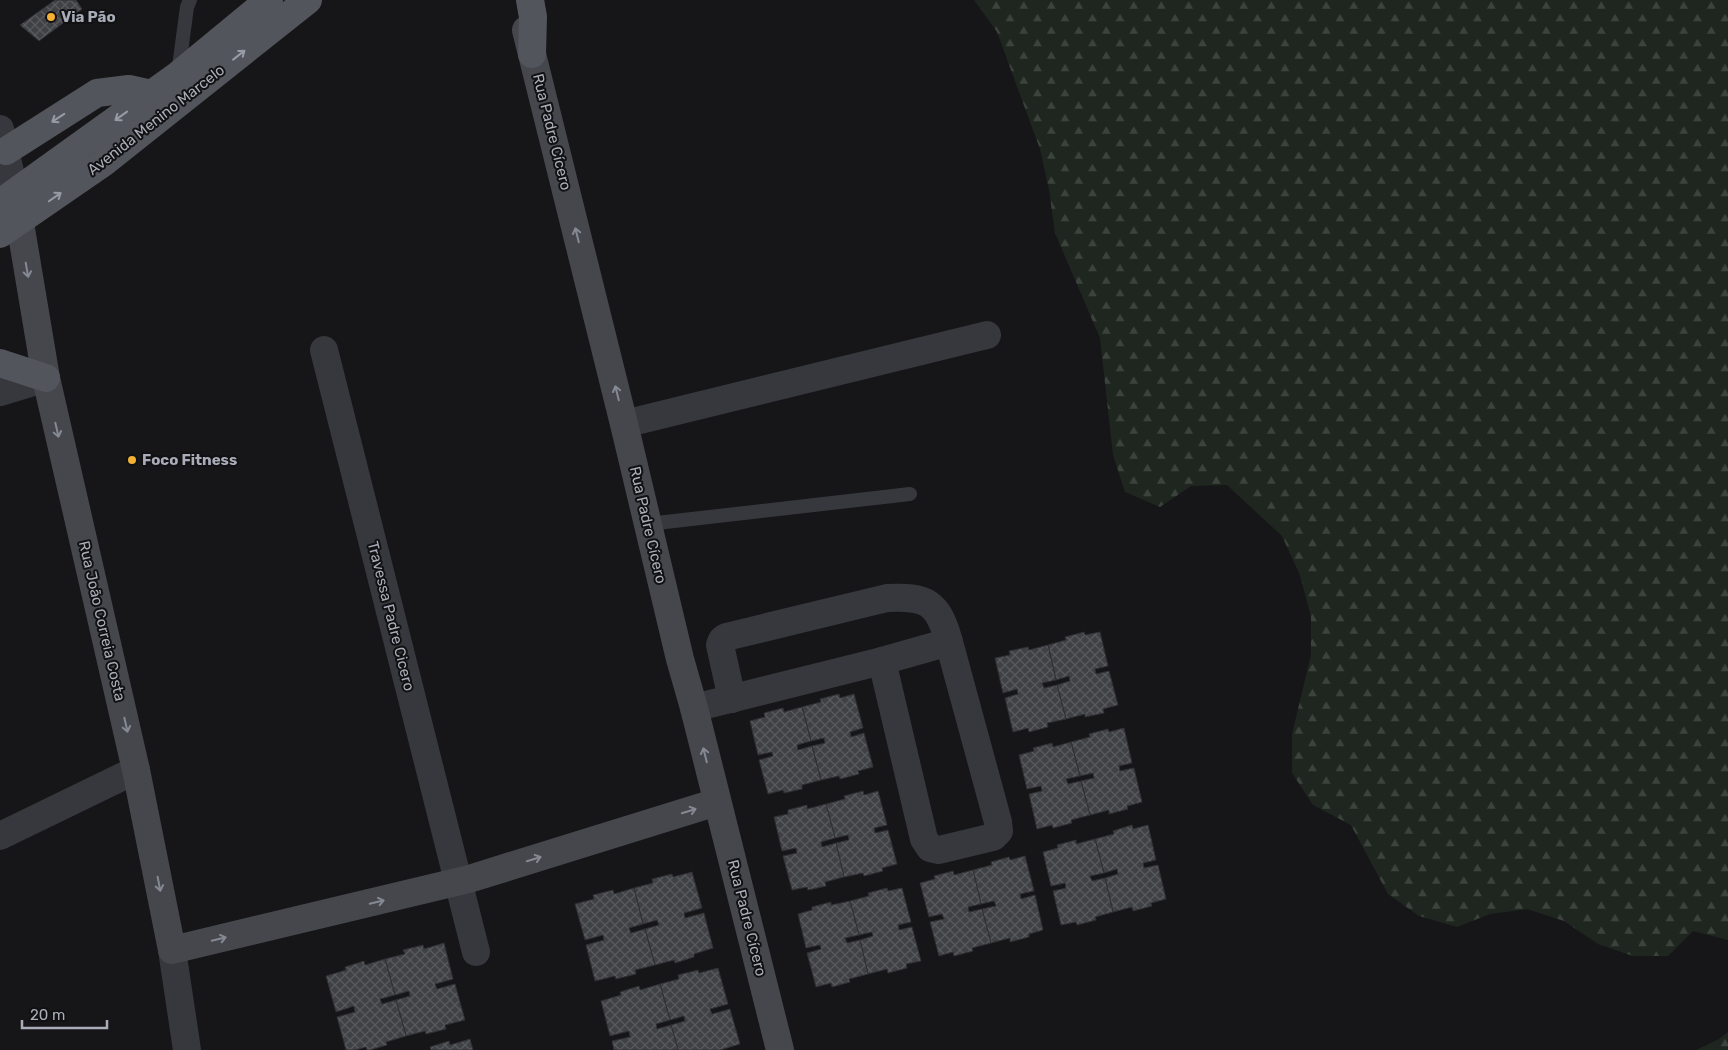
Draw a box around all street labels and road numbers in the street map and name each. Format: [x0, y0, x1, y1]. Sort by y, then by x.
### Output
street label: Avenida Menino Marcelo [84, 61, 228, 179]
street label: Rua Padre Cícero [529, 72, 575, 192]
street label: Rua Padre Cícero [626, 465, 670, 585]
street label: Rua João Correia Costa [75, 539, 129, 703]
street label: Travessa Padre Cicero [364, 539, 418, 693]
street label: Rua Padre Cícero [724, 858, 770, 978]

